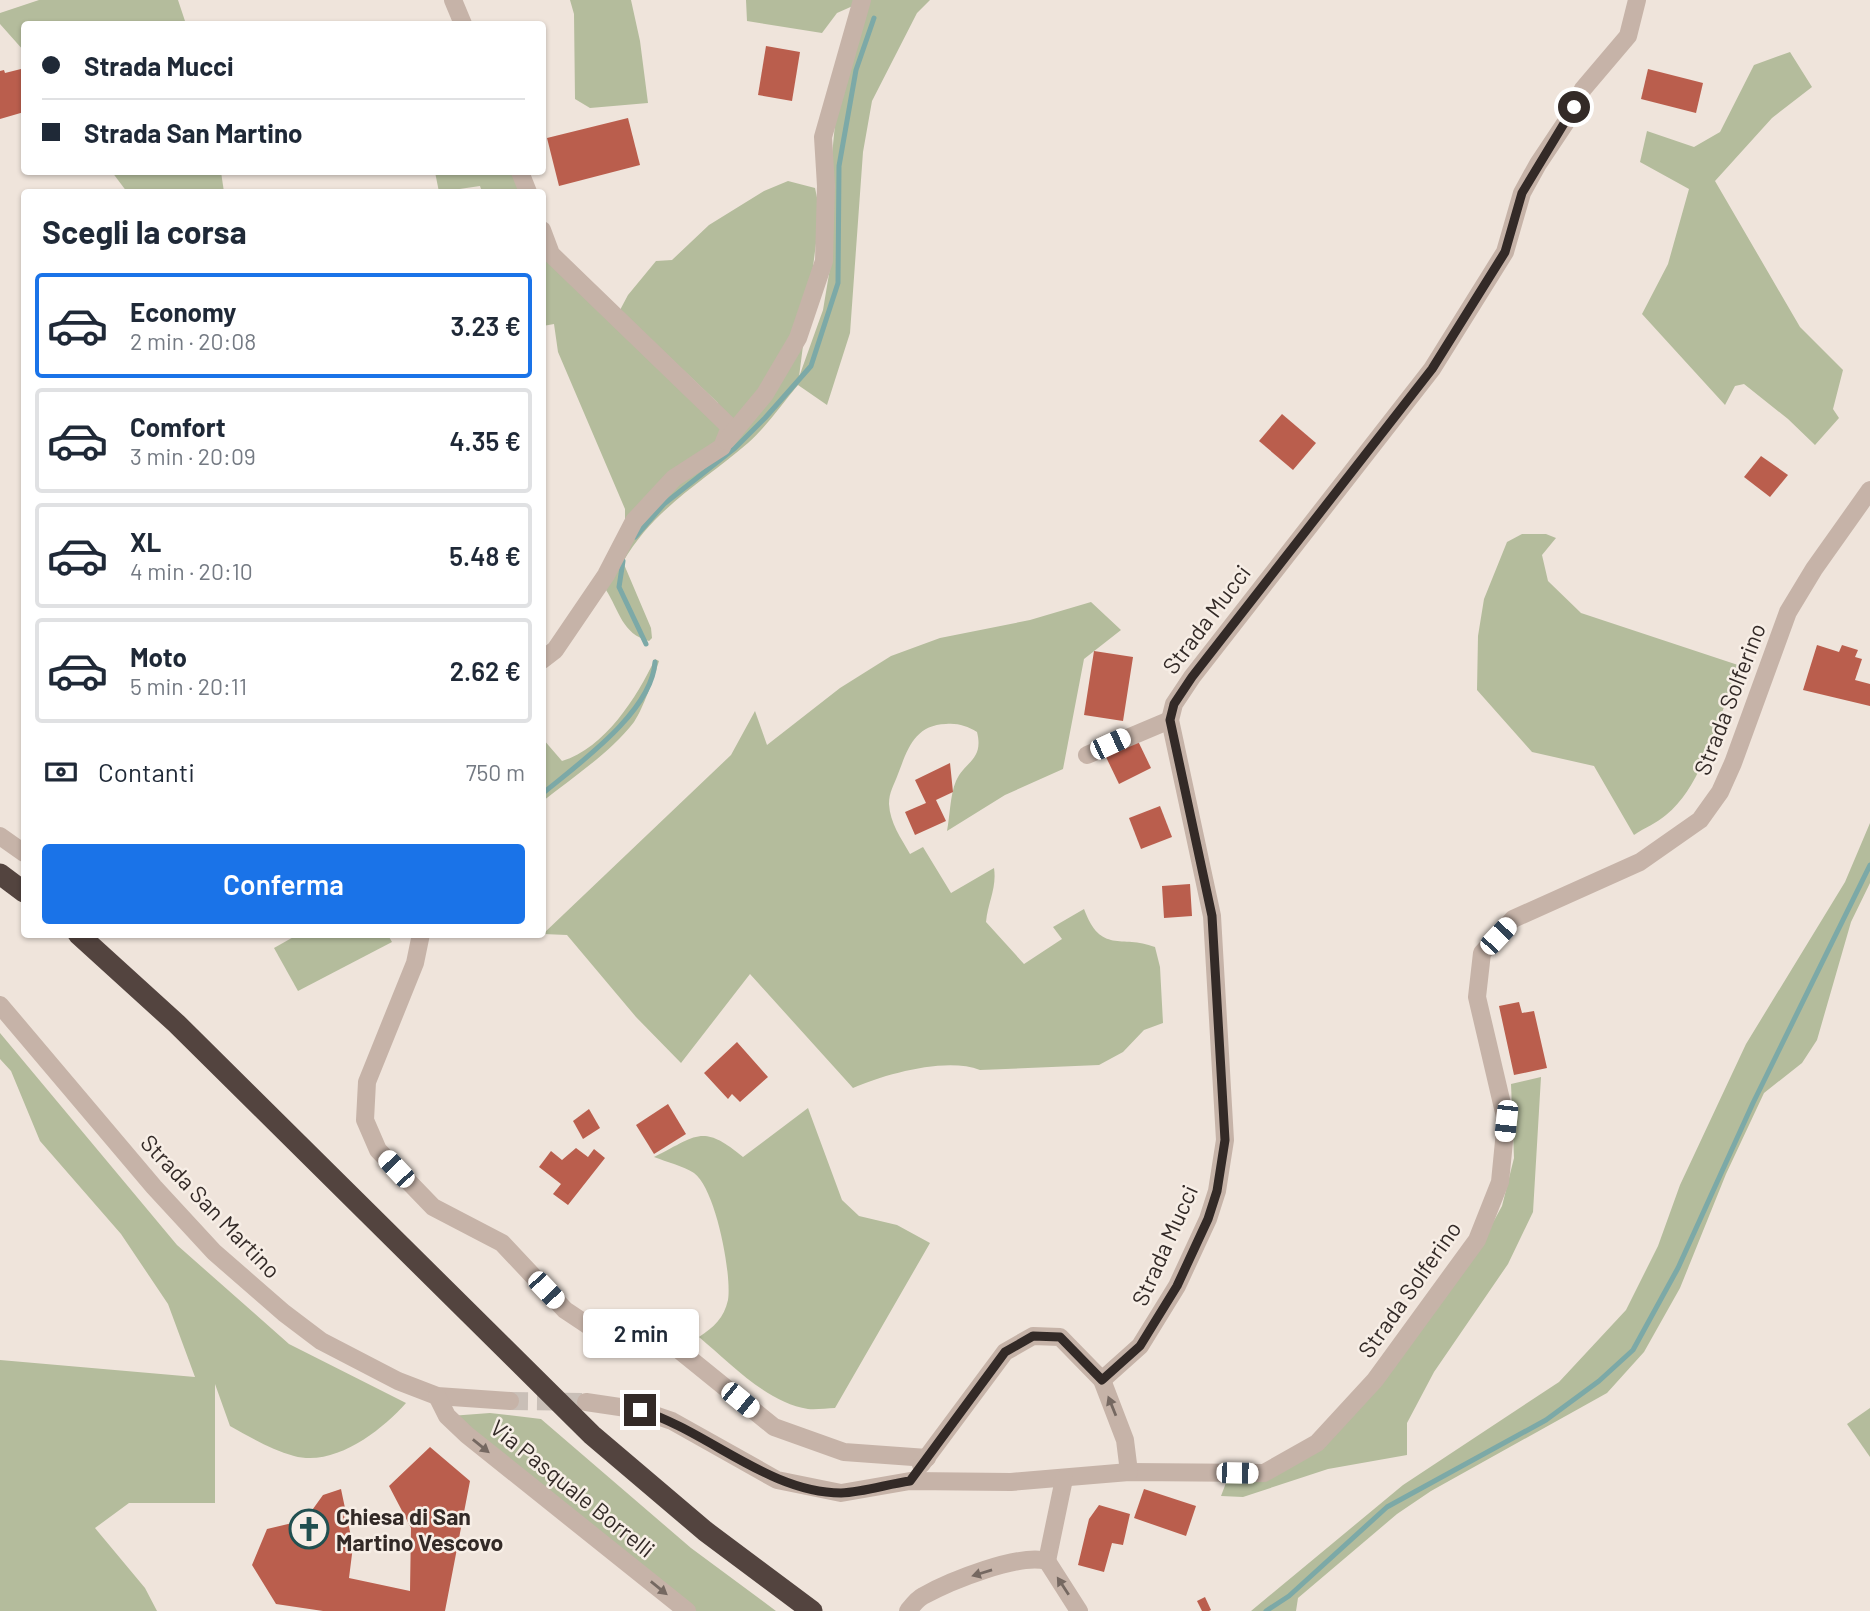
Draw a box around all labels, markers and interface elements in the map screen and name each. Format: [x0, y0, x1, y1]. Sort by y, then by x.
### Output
text: Strada Mucci [84, 50, 234, 81]
route start [1558, 91, 1590, 123]
text: Strada San Martino [84, 117, 303, 148]
text: Scegli la corsa [42, 212, 247, 250]
icon: car [46, 294, 109, 357]
text: Economy [130, 296, 236, 327]
text: 3.23 € [451, 310, 521, 341]
text: 2 min · 20:08 [130, 327, 256, 355]
icon: car [46, 409, 109, 472]
text: Comfort [130, 411, 226, 442]
text: 4.35 € [449, 425, 521, 456]
text: 3 min · 20:09 [130, 442, 256, 470]
icon: car [46, 524, 109, 587]
text: XL [130, 526, 161, 557]
text: 5.48 € [449, 540, 521, 571]
text: 4 min · 20:10 [130, 557, 253, 585]
street label: Strada Mucci [1156, 559, 1256, 679]
street label: Strada Solferino [1687, 619, 1771, 779]
icon: car [46, 639, 109, 702]
text: Moto [130, 641, 187, 672]
text: 2.62 € [450, 655, 521, 686]
text: 5 min · 20:11 [130, 672, 247, 700]
car [1087, 726, 1134, 762]
icon: cash [42, 753, 80, 791]
text: Contanti [98, 756, 195, 787]
text: 750 m [466, 758, 525, 786]
button: Conferma [42, 844, 525, 924]
car [1476, 913, 1521, 959]
car [1494, 1099, 1519, 1143]
street label: Strada San Martino [135, 1128, 287, 1284]
car [374, 1146, 419, 1192]
street label: Strada Mucci [1125, 1180, 1203, 1310]
street label: Strada Solferino [1352, 1215, 1466, 1363]
car [524, 1267, 569, 1313]
callout: 2 min [582, 1308, 698, 1358]
text: 2 min [614, 1319, 668, 1347]
car [718, 1379, 763, 1421]
route end [624, 1394, 656, 1426]
one-way arrow [1107, 1396, 1118, 1417]
street label: Via Pasquale Borrelli [485, 1413, 661, 1563]
one-way arrow [473, 1438, 490, 1453]
car [1216, 1462, 1259, 1484]
place label: Chiesa di San Martino Vescovo [336, 1502, 503, 1556]
church icon: Chiesa di San Martino Vescovo [288, 1508, 330, 1550]
one-way arrow [971, 1568, 992, 1578]
one-way arrow [1057, 1577, 1070, 1596]
one-way arrow [649, 1581, 667, 1596]

